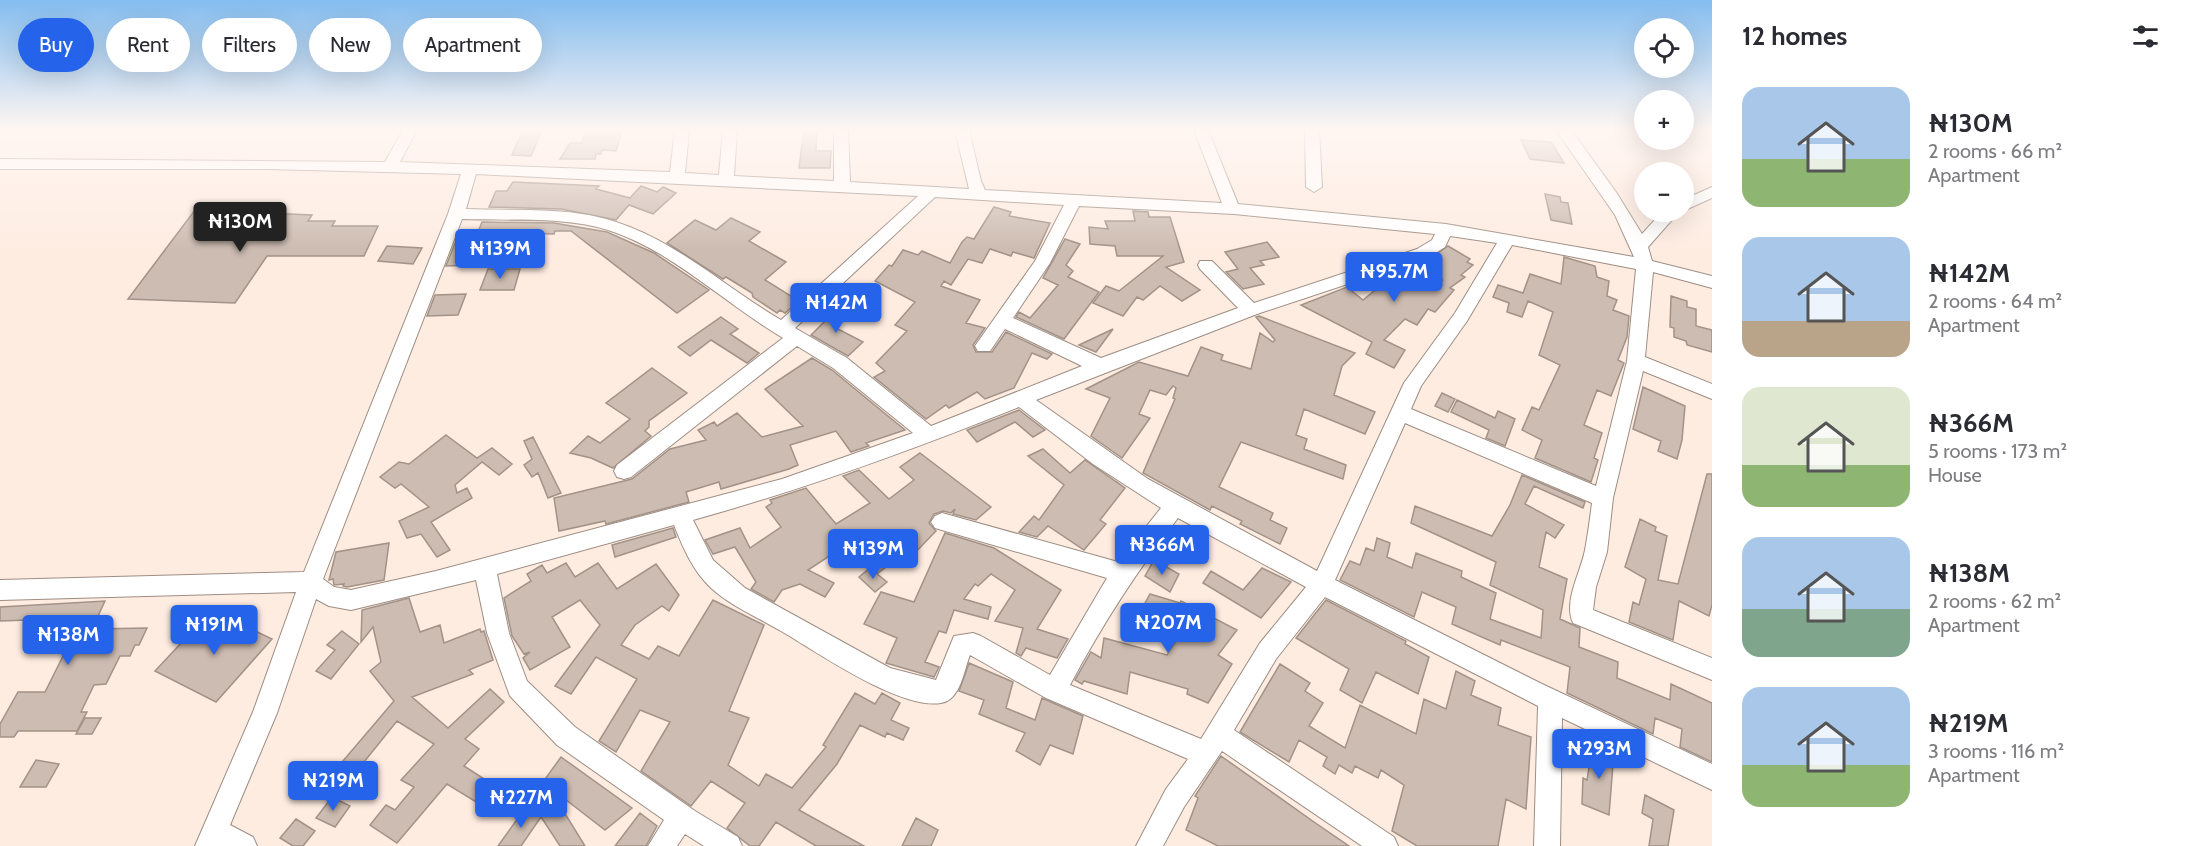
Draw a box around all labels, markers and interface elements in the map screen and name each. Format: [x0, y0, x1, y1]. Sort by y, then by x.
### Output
chip: Buy [18, 18, 94, 72]
chip: Rent [106, 18, 190, 72]
chip: Filters [202, 18, 297, 72]
chip: New [309, 18, 391, 72]
chip: Apartment [403, 18, 542, 72]
map controls [1634, 18, 1694, 222]
button: locate [1634, 18, 1694, 78]
text: 12 homes [1742, 20, 1847, 52]
icon: filters [2129, 20, 2162, 53]
button: + [1634, 90, 1694, 150]
text: ₦130M [1928, 107, 2013, 139]
icon: home [1790, 111, 1862, 183]
text: 2 rooms · 66 m² [1928, 139, 2062, 163]
button: − [1634, 162, 1694, 222]
text: Apartment [1928, 163, 2020, 187]
pin: ₦130M [198, 202, 282, 253]
text: ₦130M [207, 209, 273, 233]
pin: ₦139M [458, 229, 542, 280]
text: ₦139M [469, 236, 531, 260]
pin: ₦95.7M [1345, 252, 1443, 303]
text: ₦142M [1928, 257, 2010, 289]
text: ₦95.7M [1359, 259, 1429, 283]
icon: home [1790, 261, 1862, 333]
pin: ₦142M [794, 283, 878, 334]
text: 2 rooms · 64 m² [1928, 289, 2062, 313]
text: ₦142M [804, 290, 868, 314]
text: Apartment [1928, 313, 2020, 337]
text: ₦366M [1928, 407, 2014, 439]
icon: home [1790, 411, 1862, 483]
text: 5 rooms · 173 m² [1928, 439, 2067, 463]
text: House [1928, 463, 1982, 487]
pin: ₦366M [1120, 525, 1204, 576]
pin: ₦139M [831, 529, 915, 580]
text: ₦366M [1129, 532, 1195, 556]
text: ₦139M [842, 536, 904, 560]
text: ₦138M [1928, 557, 2010, 589]
icon: home [1790, 561, 1862, 633]
text: 2 rooms · 62 m² [1928, 589, 2061, 613]
pin: ₦207M [1126, 603, 1210, 654]
pin: ₦191M [172, 605, 256, 656]
text: ₦207M [1134, 610, 1202, 634]
text: ₦191M [185, 612, 243, 636]
text: Apartment [1928, 613, 2020, 637]
pin: ₦138M [26, 615, 110, 666]
text: ₦138M [36, 622, 100, 646]
text: ₦219M [1928, 707, 2008, 739]
icon: home [1790, 711, 1862, 783]
pin: ₦293M [1557, 729, 1641, 780]
text: ₦293M [1566, 736, 1632, 760]
text: 3 rooms · 116 m² [1928, 739, 2064, 763]
pin: ₦219M [291, 761, 375, 812]
text: Apartment [1928, 763, 2020, 787]
text: ₦219M [302, 768, 364, 792]
pin: ₦227M [479, 778, 563, 829]
text: ₦227M [489, 785, 553, 809]

